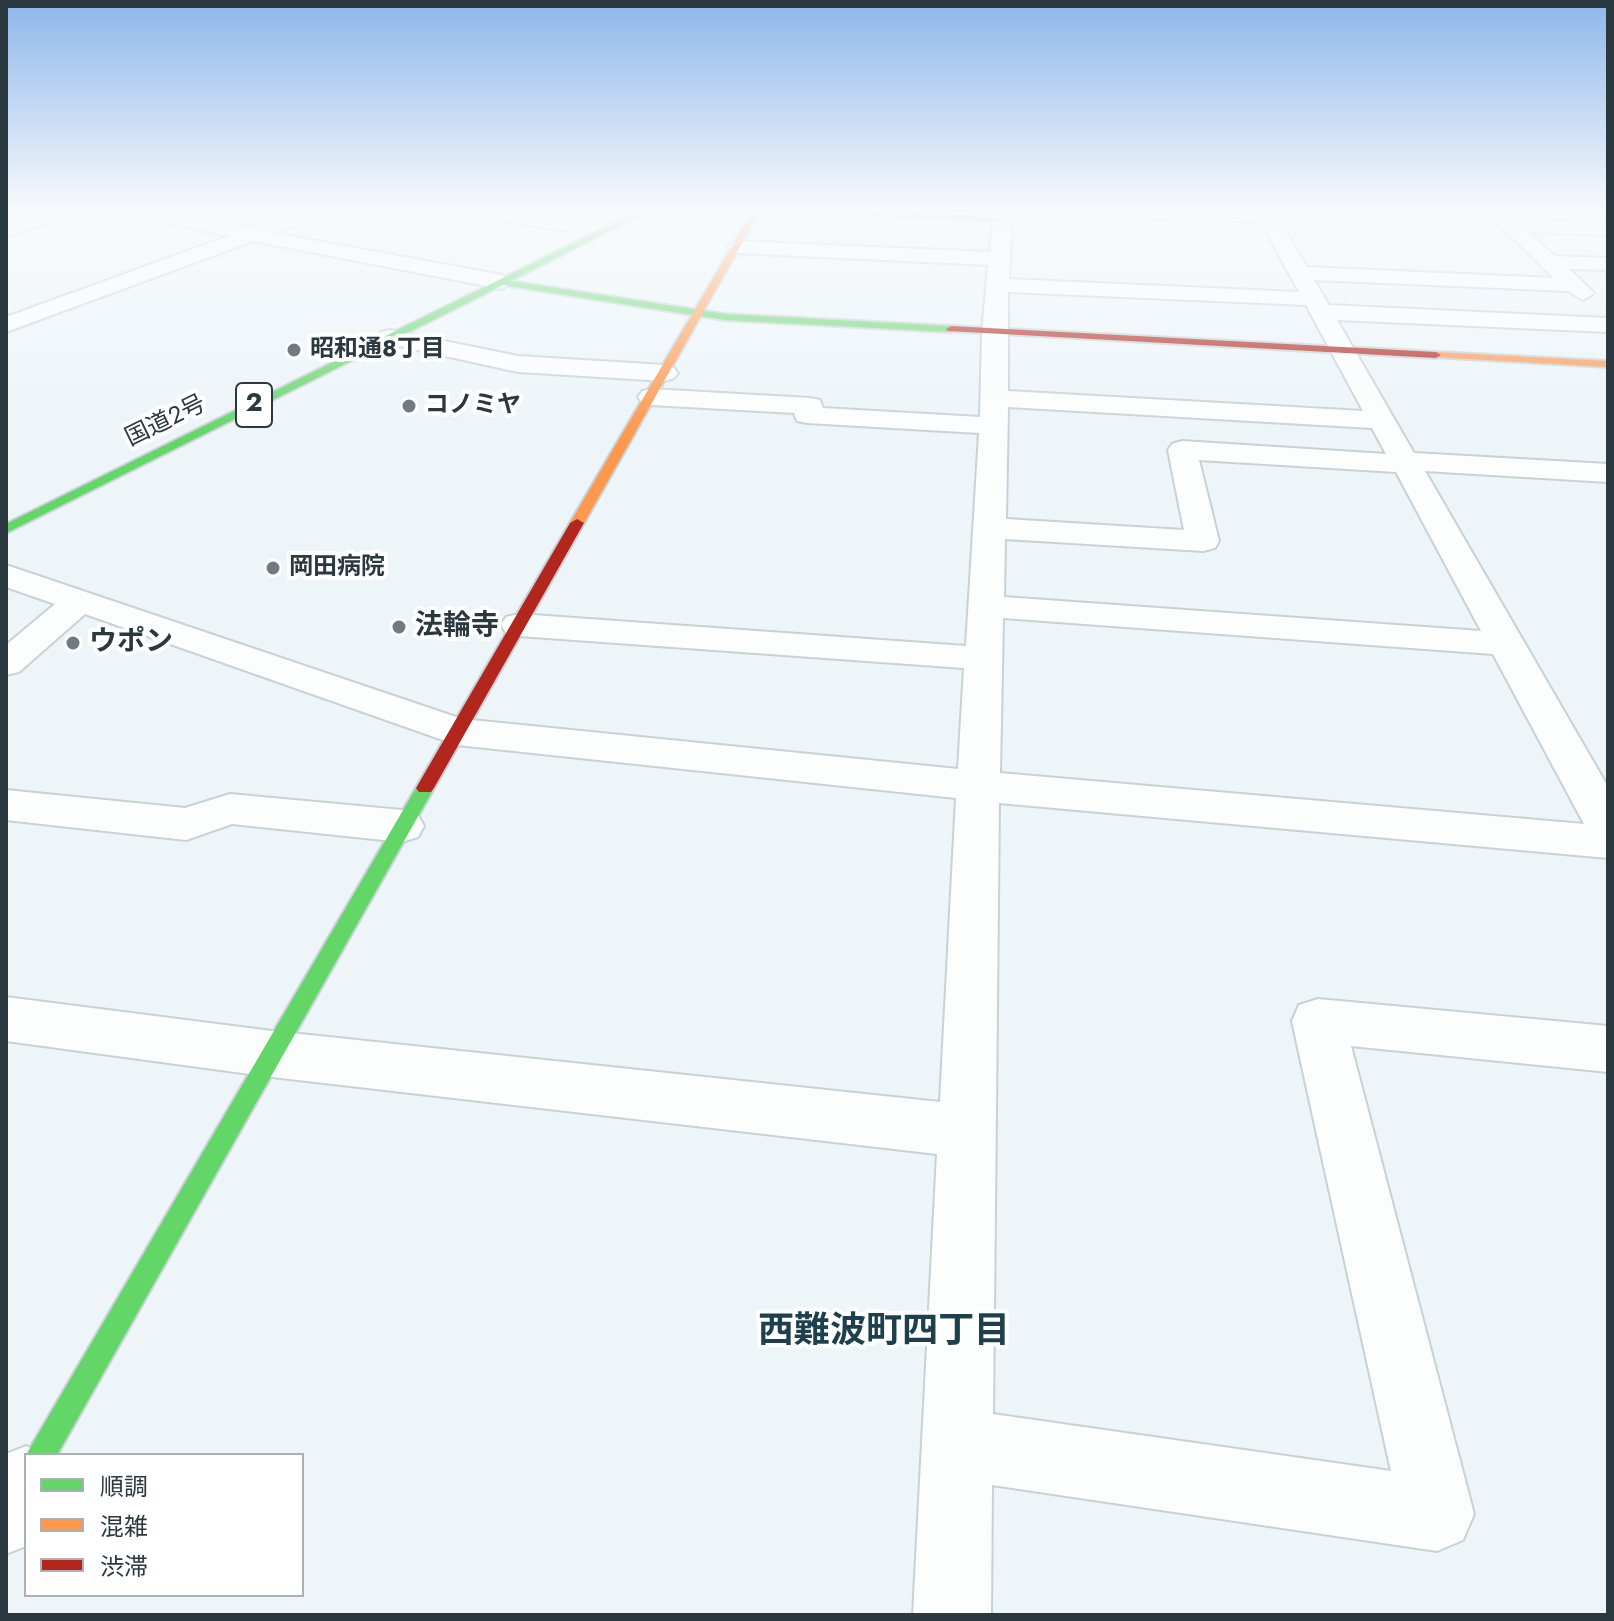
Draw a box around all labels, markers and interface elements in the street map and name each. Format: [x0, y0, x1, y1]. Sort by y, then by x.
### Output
place label: 昭和通8丁目 [310, 336, 445, 364]
marker: 昭和通8丁目 [285, 341, 303, 359]
road number: 2 [236, 383, 272, 427]
street label: 国道2号 [121, 390, 211, 454]
place label: コノミヤ [425, 392, 521, 420]
marker: コノミヤ [400, 397, 418, 415]
place label: 岡田病院 [289, 554, 385, 582]
marker: 岡田病院 [264, 559, 282, 577]
place label: 法輪寺 [415, 610, 499, 644]
marker: 法輪寺 [390, 618, 408, 636]
place label: ウポン [89, 626, 173, 660]
marker: ウポン [64, 634, 82, 652]
district label: 西難波町四丁目 [758, 1311, 1010, 1355]
legend [24, 1453, 304, 1597]
text: 順調 [100, 1469, 148, 1504]
text: 混雑 [100, 1509, 148, 1544]
text: 渋滞 [100, 1549, 148, 1584]

